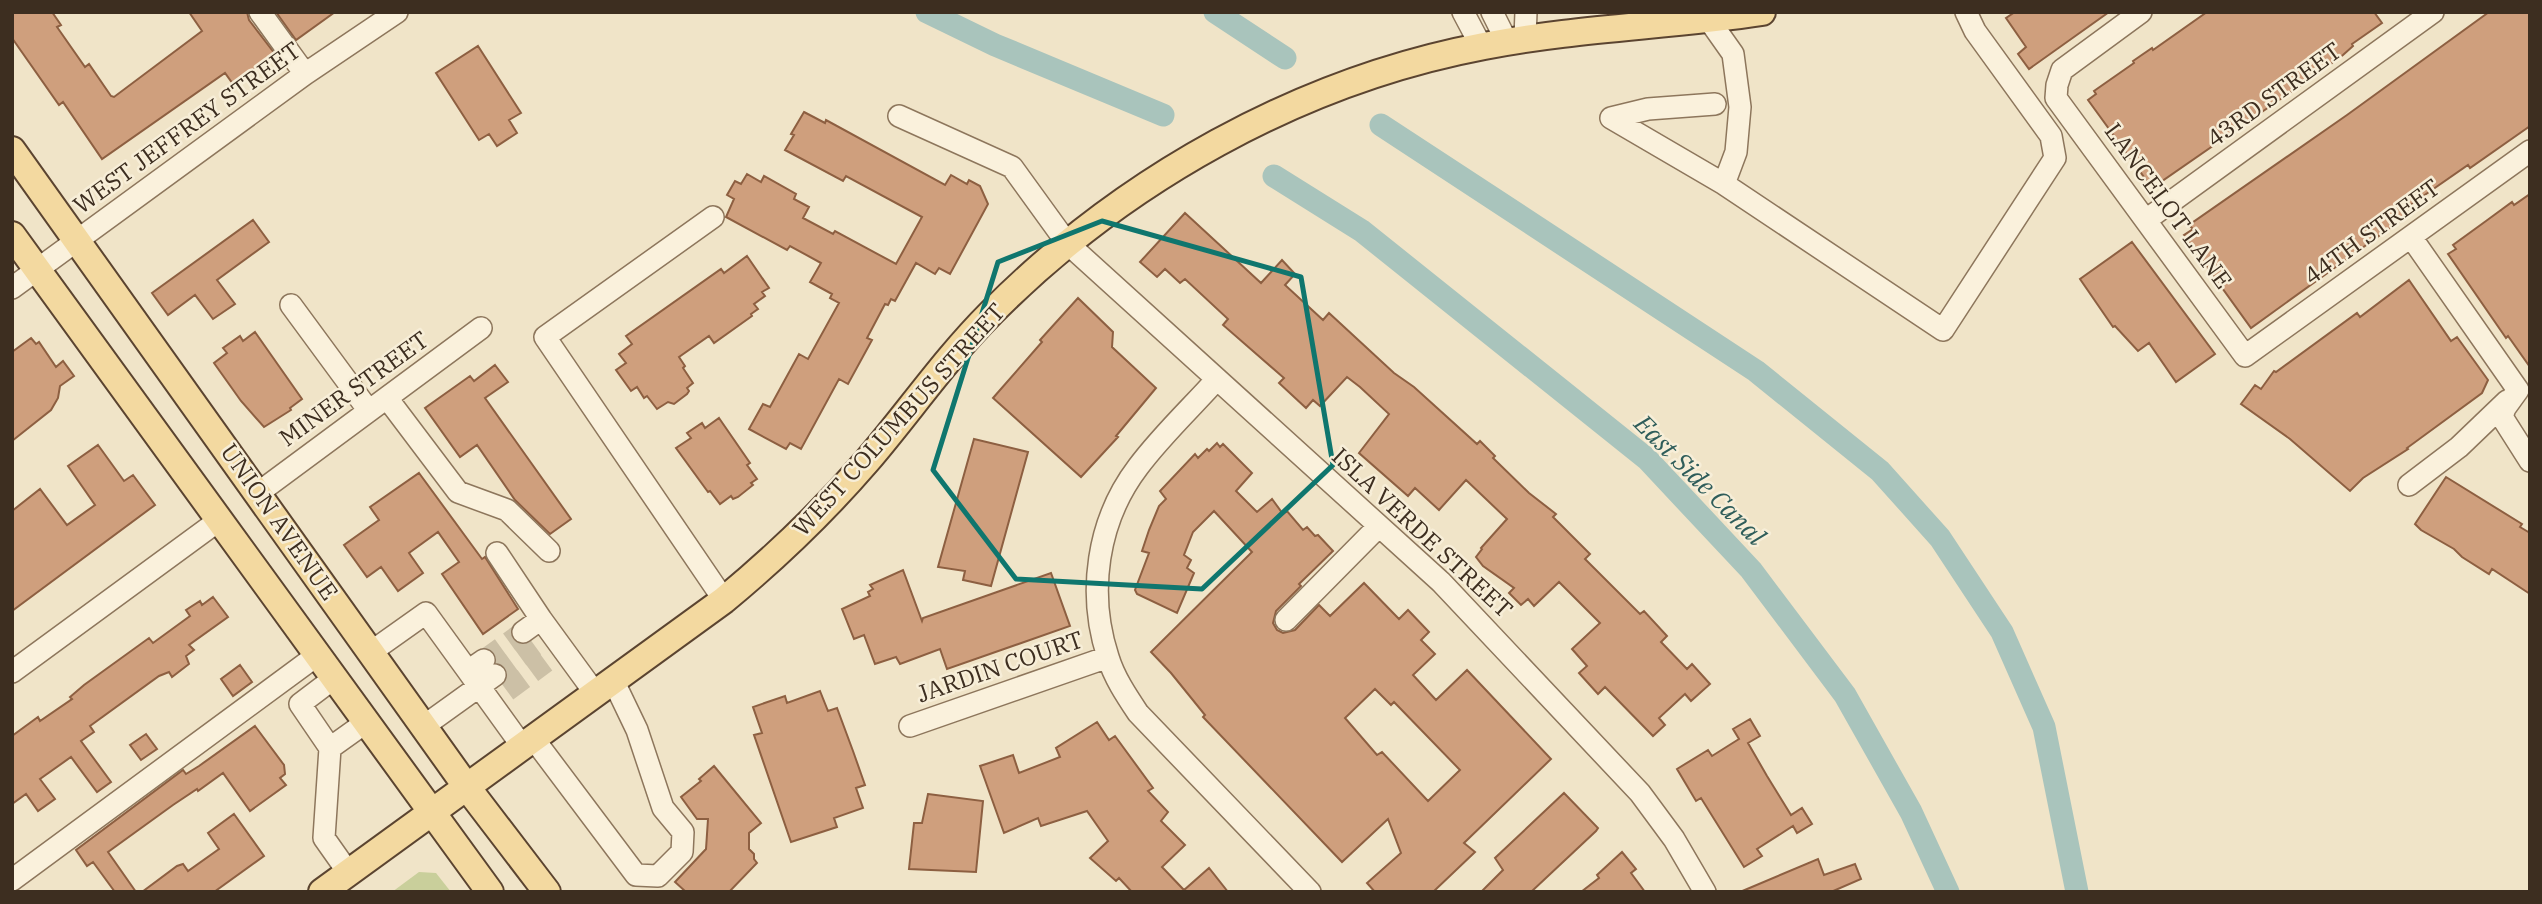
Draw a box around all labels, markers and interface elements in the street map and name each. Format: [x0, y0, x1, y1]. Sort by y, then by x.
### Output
street label: WEST JEFFREY STREET [66, 34, 307, 221]
street label: 43RD STREET [2200, 34, 2347, 154]
street label: LANCELOT LANE [2098, 116, 2240, 295]
street label: 44TH STREET [2297, 171, 2446, 291]
street label: WEST COLUMBUS STREET [785, 296, 1012, 543]
street label: MINER STREET [272, 323, 434, 453]
water label: East Side Canal [1627, 406, 1774, 553]
street label: UNION AVENUE [214, 437, 346, 606]
street label: ISLA VERDE STREET [1325, 440, 1520, 625]
street label: JARDIN COURT [912, 623, 1087, 709]

